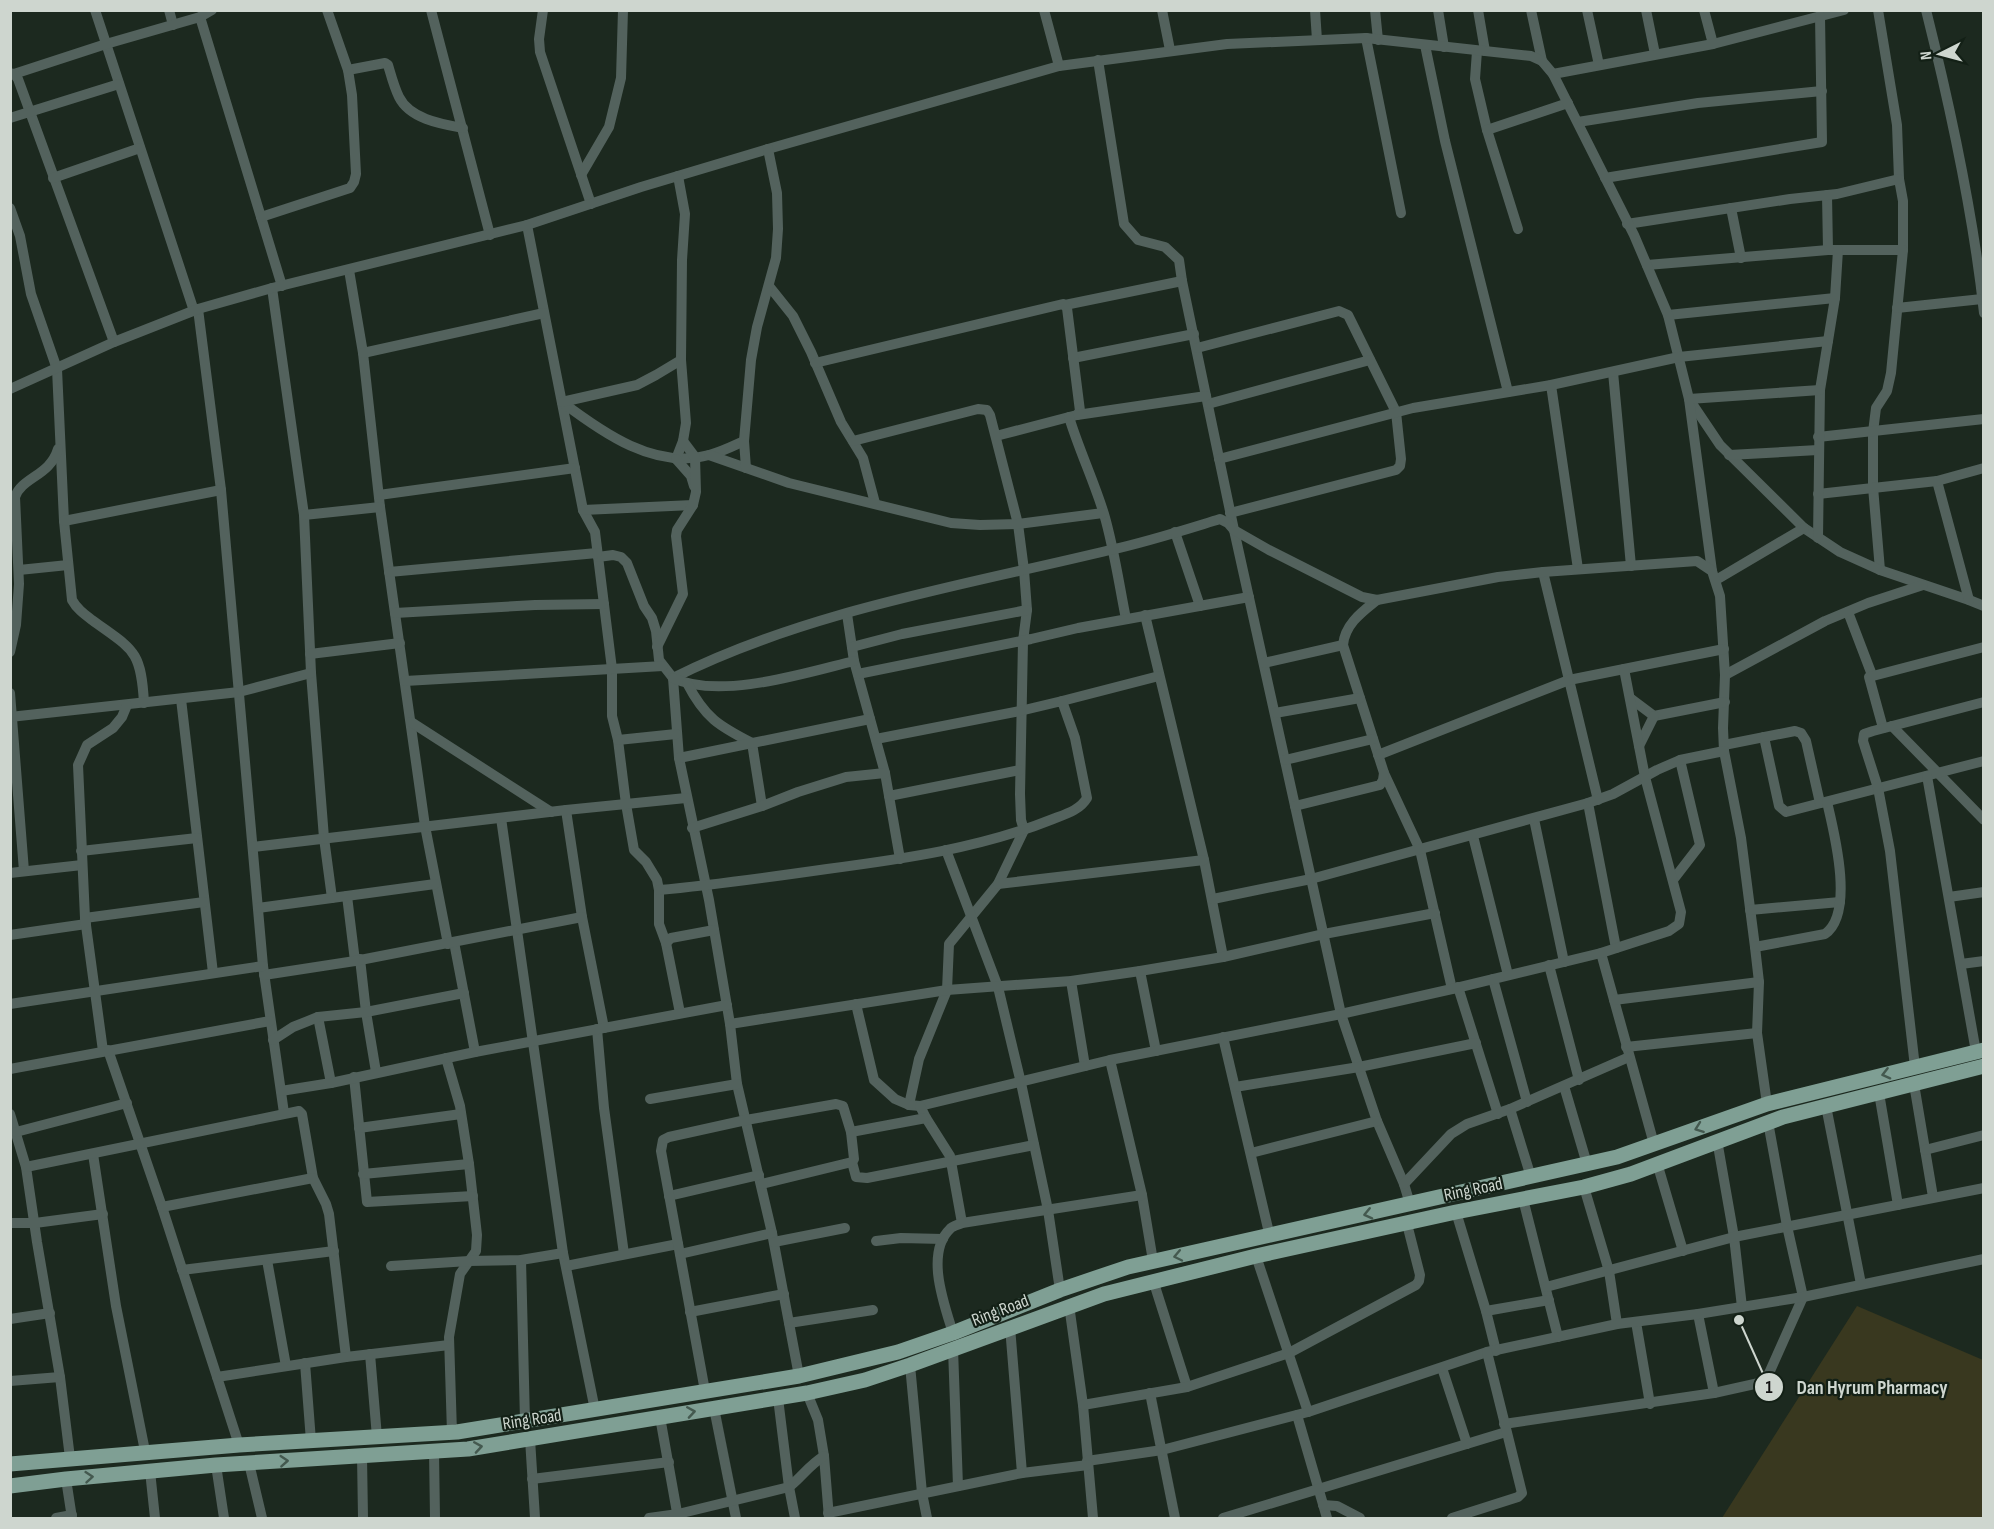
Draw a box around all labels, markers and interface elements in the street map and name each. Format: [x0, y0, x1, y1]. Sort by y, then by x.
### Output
north arrow [1910, 24, 1970, 84]
text: N [1917, 50, 1936, 61]
one-way arrow [1881, 1067, 1891, 1080]
one-way arrow [1694, 1121, 1705, 1134]
street label: Ring Road [1442, 1173, 1504, 1206]
one-way arrow [1363, 1207, 1373, 1220]
one-way arrow [1173, 1249, 1183, 1262]
street label: Ring Road [969, 1290, 1032, 1331]
callout: Dan Hyrum Pharmacy [1754, 1368, 1960, 1406]
text: Dan Hyrum Pharmacy [1796, 1376, 1948, 1400]
text: 1 [1765, 1377, 1773, 1398]
street label: Ring Road [501, 1404, 563, 1435]
one-way arrow [686, 1406, 696, 1419]
one-way arrow [474, 1442, 483, 1454]
one-way arrow [279, 1454, 288, 1467]
one-way arrow [85, 1471, 94, 1484]

